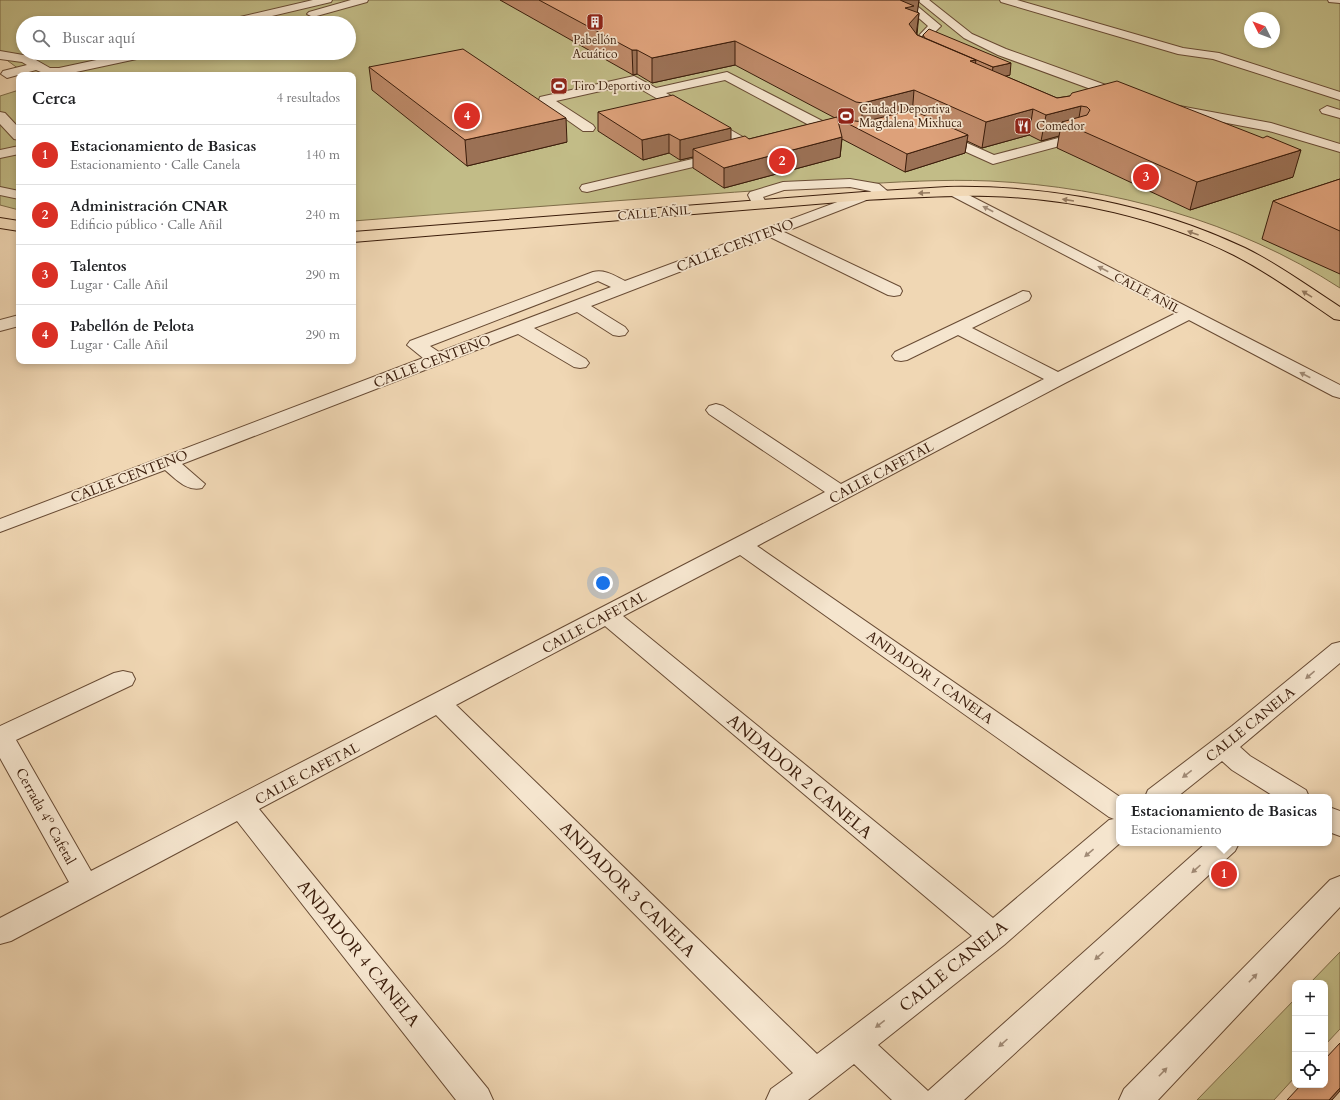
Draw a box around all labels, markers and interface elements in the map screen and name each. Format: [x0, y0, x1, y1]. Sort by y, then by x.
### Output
building icon: Pabellón Acuático [585, 12, 605, 32]
north arrow [1244, 12, 1280, 48]
search box [16, 16, 356, 60]
icon: search [30, 27, 52, 49]
text: Buscar aquí [62, 28, 135, 48]
place label: Pabellón Acuático [573, 32, 618, 62]
sports icon: Tiro Deportivo [549, 76, 569, 96]
place label: Tiro Deportivo [572, 78, 651, 94]
text: Cerca [32, 87, 76, 110]
text: 4 resultados [276, 89, 340, 107]
pin: 4 [454, 101, 480, 131]
place label: Ciudad Deportiva Magdalena Mixhuca [859, 101, 963, 131]
sports icon: Ciudad Deportiva Magdalena Mixhuca [836, 106, 856, 126]
restaurant icon: Comedor [1013, 116, 1033, 136]
place label: Comedor [1036, 118, 1085, 134]
text: Estacionamiento de Basicas [70, 136, 256, 156]
text: 1 [42, 146, 48, 164]
text: 140 m [306, 146, 340, 164]
pin: 2 [769, 146, 795, 176]
text: Estacionamiento · Calle Canela [70, 156, 240, 174]
pin: 3 [1133, 162, 1159, 192]
one-way arrow [918, 189, 930, 196]
text: Administración CNAR [70, 196, 228, 216]
one-way arrow [1062, 197, 1074, 203]
street label: CALLE AÑIL [617, 201, 692, 224]
text: 2 [42, 206, 48, 224]
text: 240 m [306, 206, 340, 224]
one-way arrow [982, 206, 994, 212]
street label: CALLE CENTENO [674, 214, 797, 277]
text: Edificio público · Calle Añil [70, 216, 222, 234]
one-way arrow [1187, 229, 1199, 235]
text: Talentos [70, 256, 126, 276]
text: 3 [42, 266, 48, 284]
text: 290 m [306, 266, 340, 284]
one-way arrow [1097, 266, 1109, 273]
street label: CALLE AÑIL [1111, 268, 1184, 318]
text: Lugar · Calle Añil [70, 276, 168, 294]
one-way arrow [1302, 290, 1313, 298]
text: Pabellón de Pelota [70, 316, 194, 336]
text: 4 [42, 326, 48, 344]
text: 290 m [306, 326, 340, 344]
street label: CALLE CENTENO [371, 330, 494, 393]
text: Lugar · Calle Añil [70, 336, 168, 354]
one-way arrow [1300, 371, 1311, 378]
street label: CALLE CAFETAL [826, 437, 937, 508]
street label: CALLE CENTENO [68, 445, 191, 508]
your location [593, 573, 613, 593]
street label: CALLE CAFETAL [539, 587, 650, 658]
street label: ANDADOR 1 CANELA [863, 626, 997, 728]
one-way arrow [1305, 670, 1316, 679]
street label: CALLE CANELA [1202, 682, 1299, 766]
street label: ANDADOR 2 CANELA [722, 709, 878, 845]
street label: CALLE CAFETAL [252, 738, 363, 809]
street label: Cerrada 4º Cafetal [11, 764, 80, 869]
one-way arrow [1182, 770, 1193, 778]
popup [1116, 794, 1332, 846]
text: Estacionamiento de Basicas [1131, 801, 1317, 821]
street label: ANDADOR 3 CANELA [555, 816, 701, 963]
text: Estacionamiento [1131, 821, 1222, 839]
one-way arrow [1084, 849, 1095, 858]
pin: 1 [1211, 859, 1237, 889]
one-way arrow [1191, 864, 1201, 874]
street label: ANDADOR 4 CANELA [292, 875, 426, 1032]
street label: CALLE CANELA [894, 915, 1013, 1017]
one-way arrow [1094, 952, 1105, 961]
one-way arrow [1248, 973, 1258, 983]
map controls [1292, 980, 1328, 1088]
button: + [1292, 980, 1328, 1016]
button: − [1292, 1016, 1328, 1052]
one-way arrow [875, 1020, 886, 1028]
one-way arrow [998, 1039, 1008, 1048]
button: locate [1292, 1052, 1328, 1088]
one-way arrow [1158, 1067, 1167, 1077]

